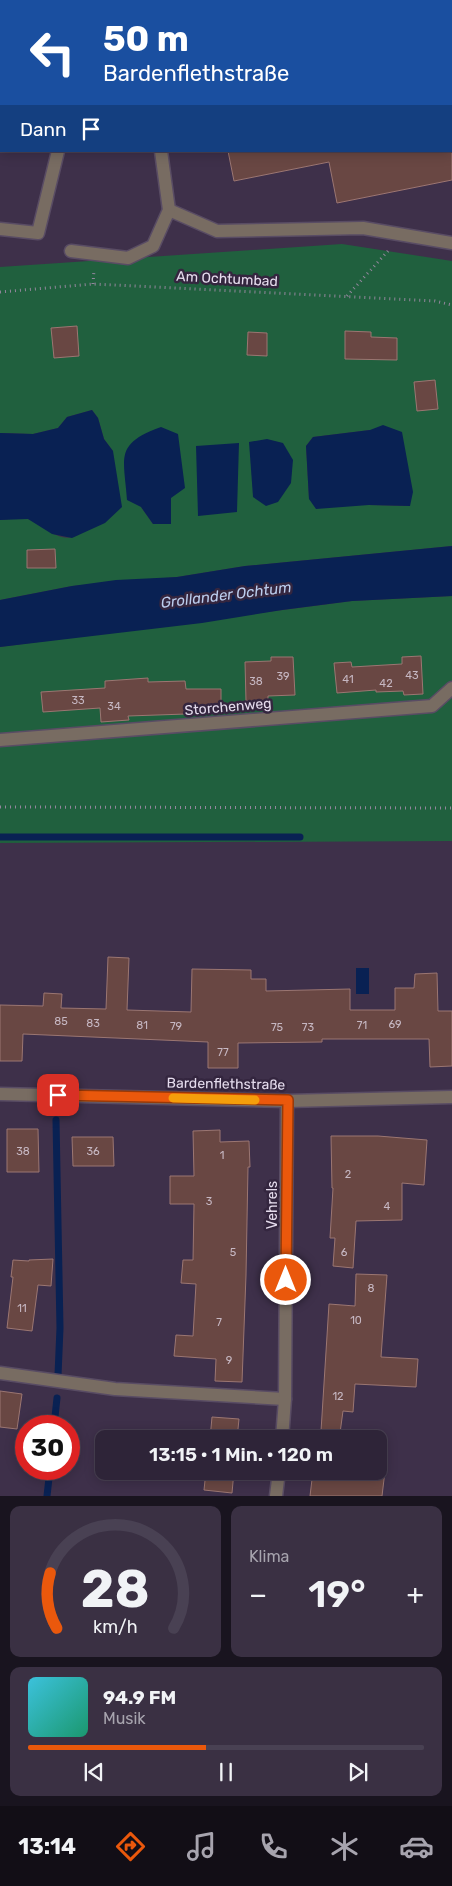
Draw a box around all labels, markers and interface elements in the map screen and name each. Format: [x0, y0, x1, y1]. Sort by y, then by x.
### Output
text: 50 m [103, 18, 189, 60]
icon: left [20, 20, 85, 85]
text: Bardenflethstraße [103, 60, 289, 87]
icon: arrive [77, 115, 105, 143]
text: Dann [20, 118, 67, 141]
street label: Am Ochtumbad [176, 268, 278, 290]
water label: Grollander Ochtum [160, 578, 292, 612]
house number: 43 [405, 669, 419, 682]
house number: 39 [276, 670, 290, 683]
house number: 41 [342, 673, 354, 686]
house number: 38 [249, 675, 263, 688]
house number: 42 [379, 677, 393, 690]
house number: 33 [71, 694, 85, 707]
street label: Storchenweg [184, 695, 272, 719]
house number: 34 [107, 700, 121, 713]
house number: 85 [54, 1015, 68, 1028]
house number: 83 [86, 1017, 100, 1030]
house number: 69 [388, 1018, 402, 1031]
house number: 81 [136, 1019, 148, 1032]
house number: 71 [357, 1019, 367, 1032]
house number: 79 [170, 1020, 182, 1033]
house number: 75 [271, 1021, 284, 1034]
house number: 73 [302, 1021, 315, 1034]
house number: 77 [217, 1046, 229, 1059]
pin [37, 1074, 79, 1116]
street label: Bardenflethstraße [167, 1074, 286, 1094]
icon: arrive [44, 1081, 72, 1109]
house number: 38 [16, 1145, 30, 1158]
house number: 36 [86, 1145, 100, 1158]
house number: 1 [220, 1149, 224, 1162]
house number: 2 [345, 1168, 351, 1181]
street label: Vehrels [264, 1181, 281, 1229]
house number: 3 [206, 1195, 213, 1208]
house number: 4 [384, 1200, 391, 1213]
house number: 5 [230, 1246, 237, 1259]
house number: 6 [341, 1246, 348, 1259]
position arrow [259, 1253, 311, 1305]
house number: 8 [368, 1282, 375, 1295]
house number: 11 [17, 1302, 27, 1315]
house number: 10 [350, 1314, 362, 1327]
house number: 7 [216, 1316, 222, 1329]
house number: 9 [226, 1354, 232, 1367]
house number: 12 [332, 1390, 344, 1403]
speed limit sign: 30 [15, 1415, 80, 1480]
text: 13:15 · 1 Min. · 120 m [149, 1443, 333, 1466]
text: Klima [249, 1547, 289, 1566]
text: 28 [81, 1558, 150, 1620]
text: 19° [308, 1571, 366, 1617]
text: − [249, 1578, 267, 1611]
text: + [407, 1578, 424, 1611]
text: km/h [93, 1616, 138, 1637]
text: 94.9 FM [103, 1686, 176, 1709]
text: Musik [103, 1709, 146, 1728]
icon: previous [80, 1758, 108, 1786]
icon: pause [212, 1758, 240, 1786]
icon: next [344, 1758, 372, 1786]
icon: directions [113, 1829, 148, 1864]
icon: music [184, 1829, 219, 1864]
icon: phone [256, 1829, 291, 1864]
icon: climate [327, 1829, 362, 1864]
icon: car [399, 1829, 434, 1864]
text: 13:14 [18, 1833, 76, 1860]

